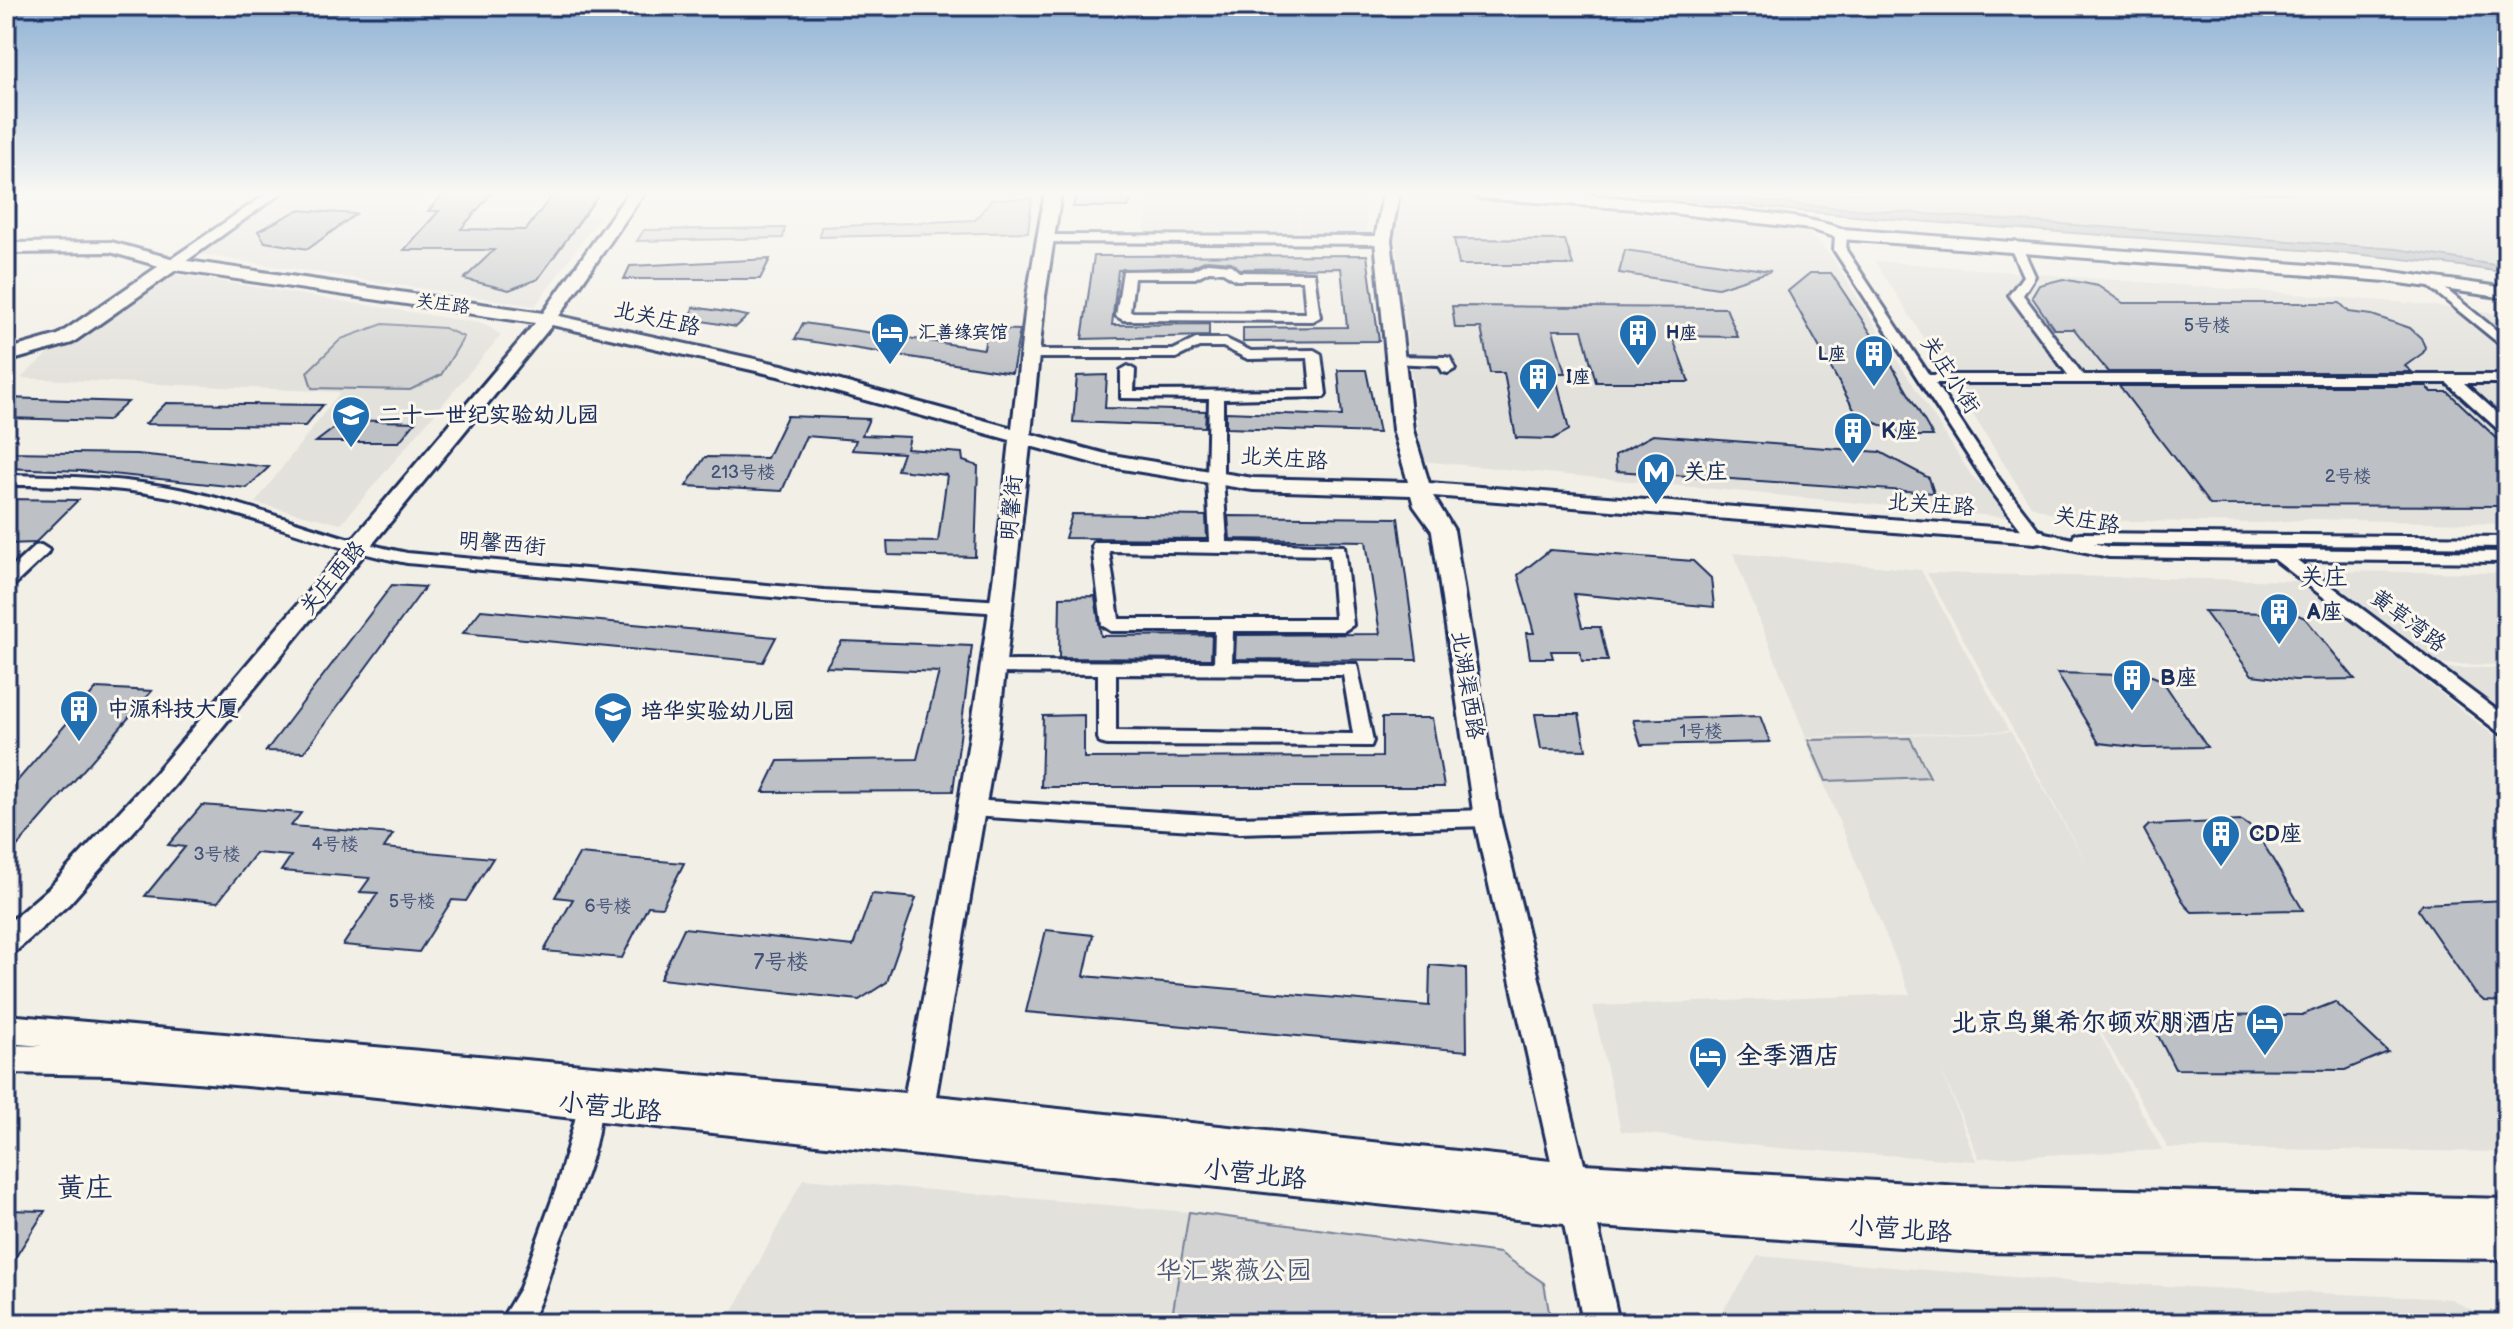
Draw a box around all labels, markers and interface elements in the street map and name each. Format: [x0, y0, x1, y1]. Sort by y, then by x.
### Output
street label: 关庄路 [415, 290, 471, 318]
street label: 北关庄路 [611, 296, 703, 342]
hotel icon: 汇善缘宾馆 [869, 311, 911, 366]
building icon: H座 [1617, 312, 1659, 367]
house number: 5号楼 [2184, 315, 2230, 336]
place label: 汇善缘宾馆 [918, 322, 1008, 343]
place label: H座 [1666, 323, 1697, 344]
street label: 关庄小街 [1915, 331, 1985, 419]
building icon: L座 [1853, 333, 1895, 388]
place label: L座 [1818, 344, 1846, 365]
building icon: I座 [1517, 356, 1559, 411]
place label: I座 [1566, 367, 1590, 388]
school or university icon: 二十一世纪实验幼儿园 [330, 394, 372, 449]
place label: 二十一世纪实验幼儿园 [379, 402, 599, 429]
building icon: K座 [1832, 410, 1874, 465]
place label: K座 [1881, 418, 1918, 445]
street label: 北关庄路 [1239, 442, 1329, 476]
metro station icon: 关庄 [1635, 451, 1677, 506]
place label: 关庄 [1684, 459, 1728, 486]
house number: 213号楼 [711, 462, 775, 483]
house number: 2号楼 [2325, 466, 2371, 487]
street label: 明馨街 [996, 474, 1028, 542]
street label: 北关庄路 [1886, 488, 1976, 522]
street label: 关庄路 [2052, 502, 2122, 540]
street label: 明馨西街 [457, 527, 547, 561]
street label: 关庄西路 [294, 536, 372, 620]
district label: 关庄 [2300, 563, 2348, 592]
street label: 黄草湾路 [2365, 584, 2451, 658]
building icon: A座 [2258, 591, 2300, 646]
place label: A座 [2306, 599, 2342, 626]
street label: 北湖渠西路 [1445, 629, 1489, 741]
building icon: B座 [2111, 657, 2153, 712]
place label: B座 [2160, 665, 2198, 692]
building icon: 中源科技大厦 [58, 688, 100, 743]
school or university icon: 培华实验幼儿园 [592, 690, 634, 745]
place label: 中源科技大厦 [107, 696, 239, 723]
place label: 培华实验幼儿园 [641, 698, 795, 725]
house number: 1号楼 [1680, 721, 1722, 742]
building icon: CD座 [2200, 813, 2242, 868]
place label: CD座 [2249, 821, 2302, 848]
house number: 4号楼 [312, 834, 358, 855]
house number: 3号楼 [193, 844, 241, 865]
house number: 5号楼 [389, 891, 435, 912]
house number: 6号楼 [585, 896, 632, 917]
house number: 7号楼 [754, 949, 808, 976]
hotel icon: 北京鸟巢希尔顿欢朋酒店 [2244, 1002, 2286, 1057]
place label: 北京鸟巢希尔顿欢朋酒店 [1951, 1008, 2237, 1039]
hotel icon: 全季酒店 [1687, 1035, 1729, 1090]
place label: 全季酒店 [1736, 1041, 1840, 1072]
street label: 小营北路 [557, 1087, 663, 1129]
street label: 小营北路 [1202, 1154, 1308, 1196]
district label: 黄庄 [57, 1172, 113, 1205]
street label: 小营北路 [1847, 1211, 1953, 1249]
park label: 华汇紫薇公园 [1156, 1256, 1312, 1287]

